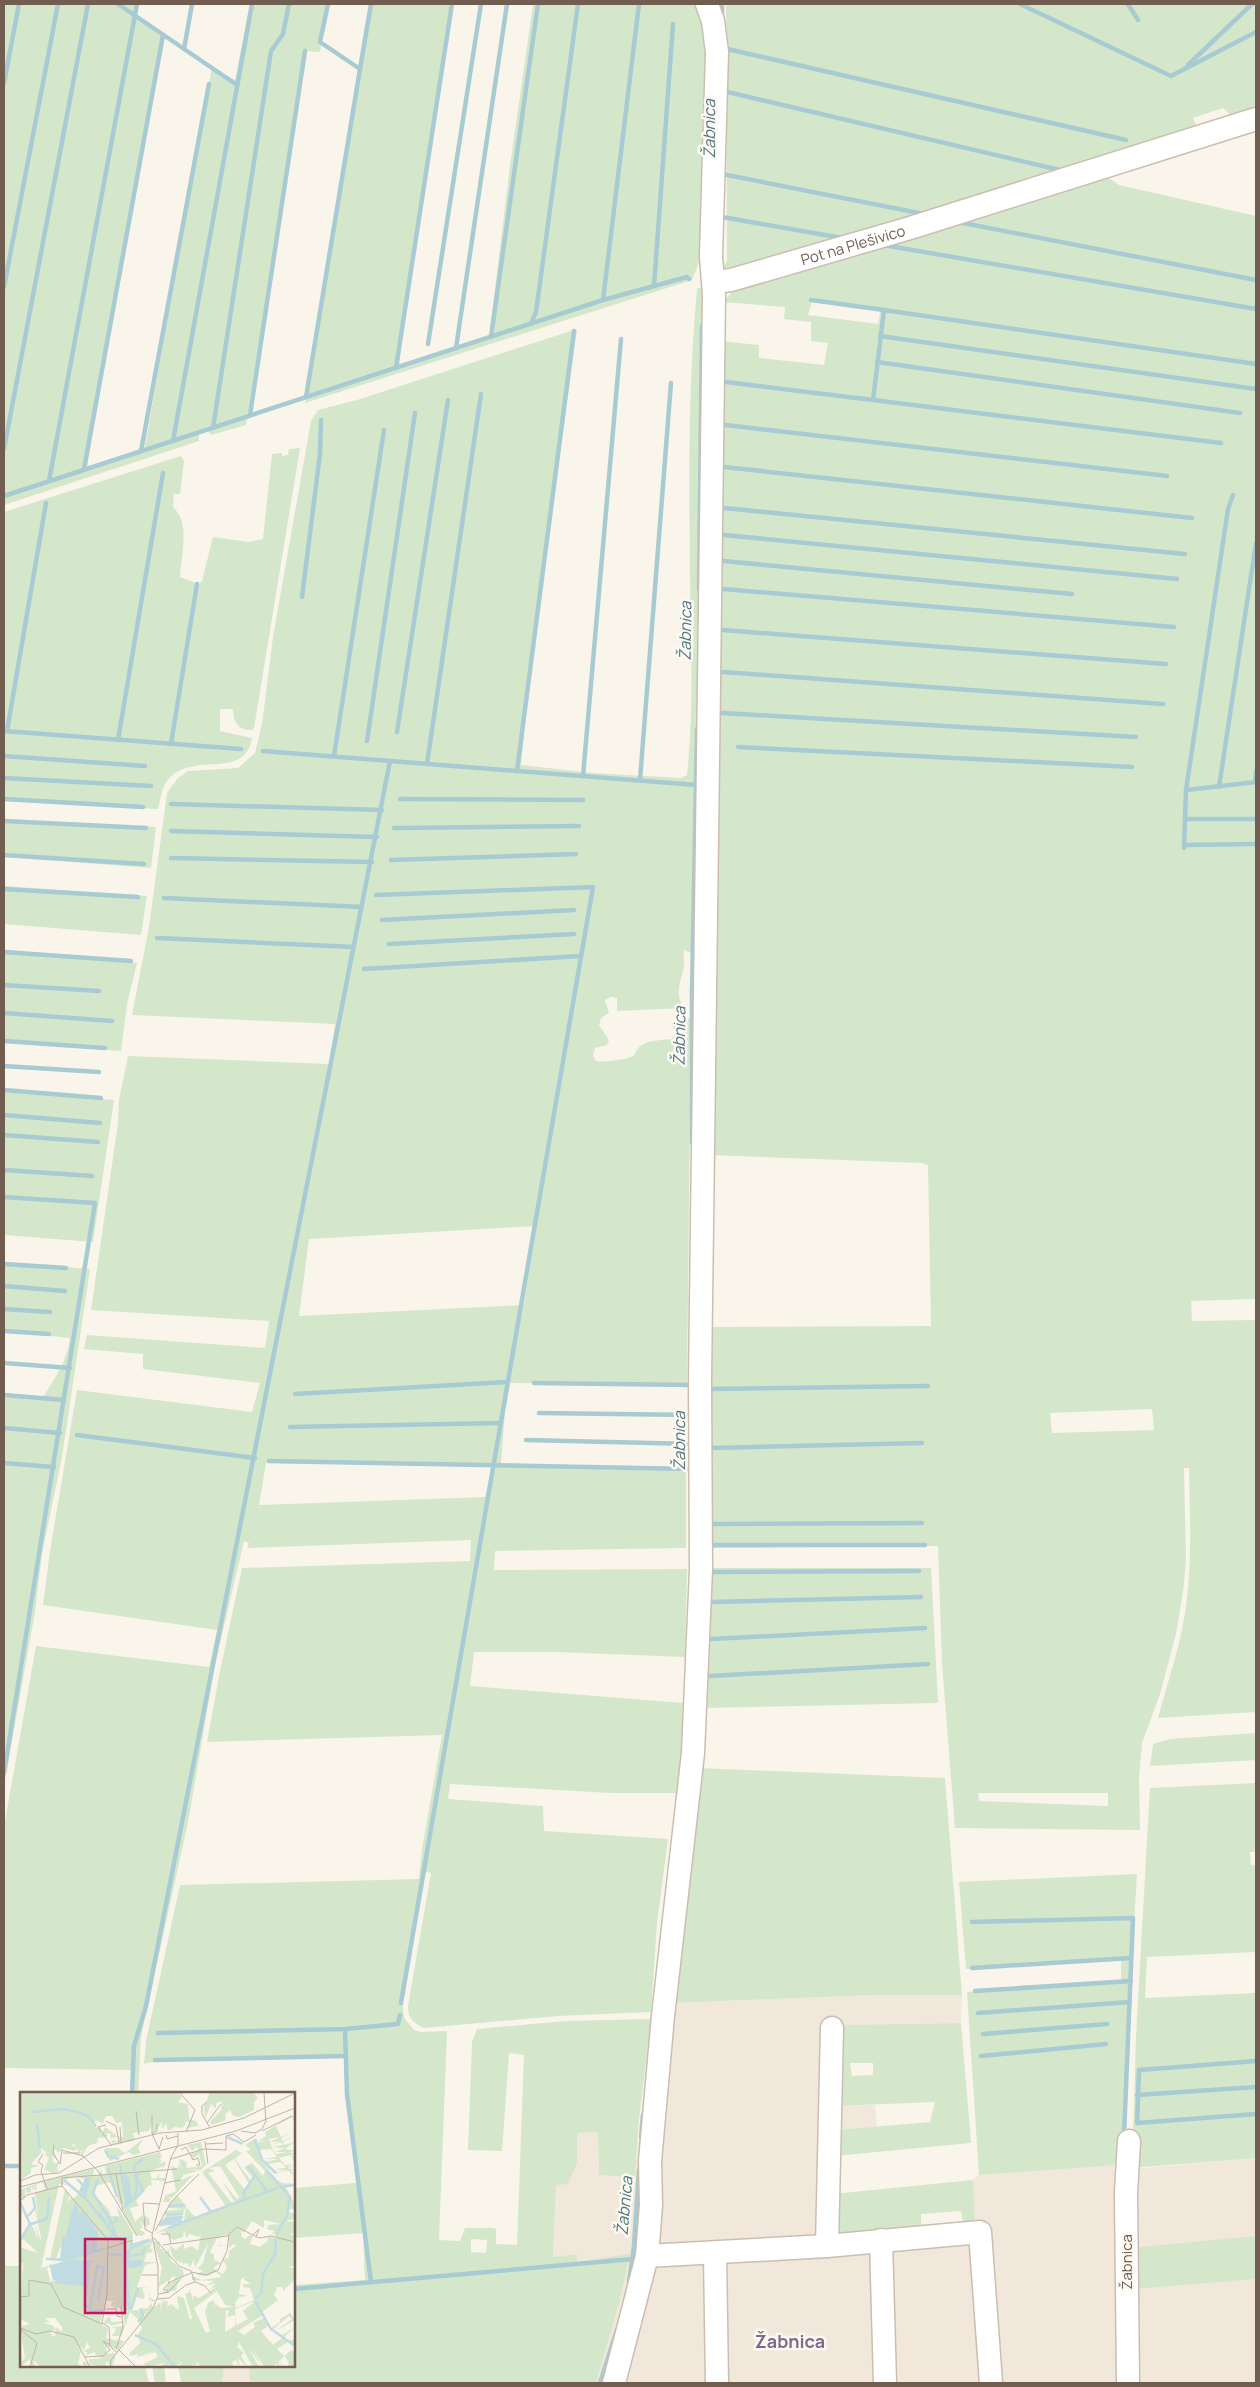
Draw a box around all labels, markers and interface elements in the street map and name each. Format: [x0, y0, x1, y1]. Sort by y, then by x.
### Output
water label: Žabnica [698, 98, 720, 159]
street label: Pot na Plešivico [798, 219, 908, 270]
water label: Žabnica [673, 600, 697, 661]
water label: Žabnica [667, 1005, 691, 1066]
water label: Žabnica [668, 1410, 690, 1471]
inset map [20, 2092, 295, 2367]
water label: Žabnica [610, 2174, 638, 2236]
street label: Žabnica [1116, 2234, 1137, 2290]
district label: Žabnica [755, 2329, 825, 2353]

